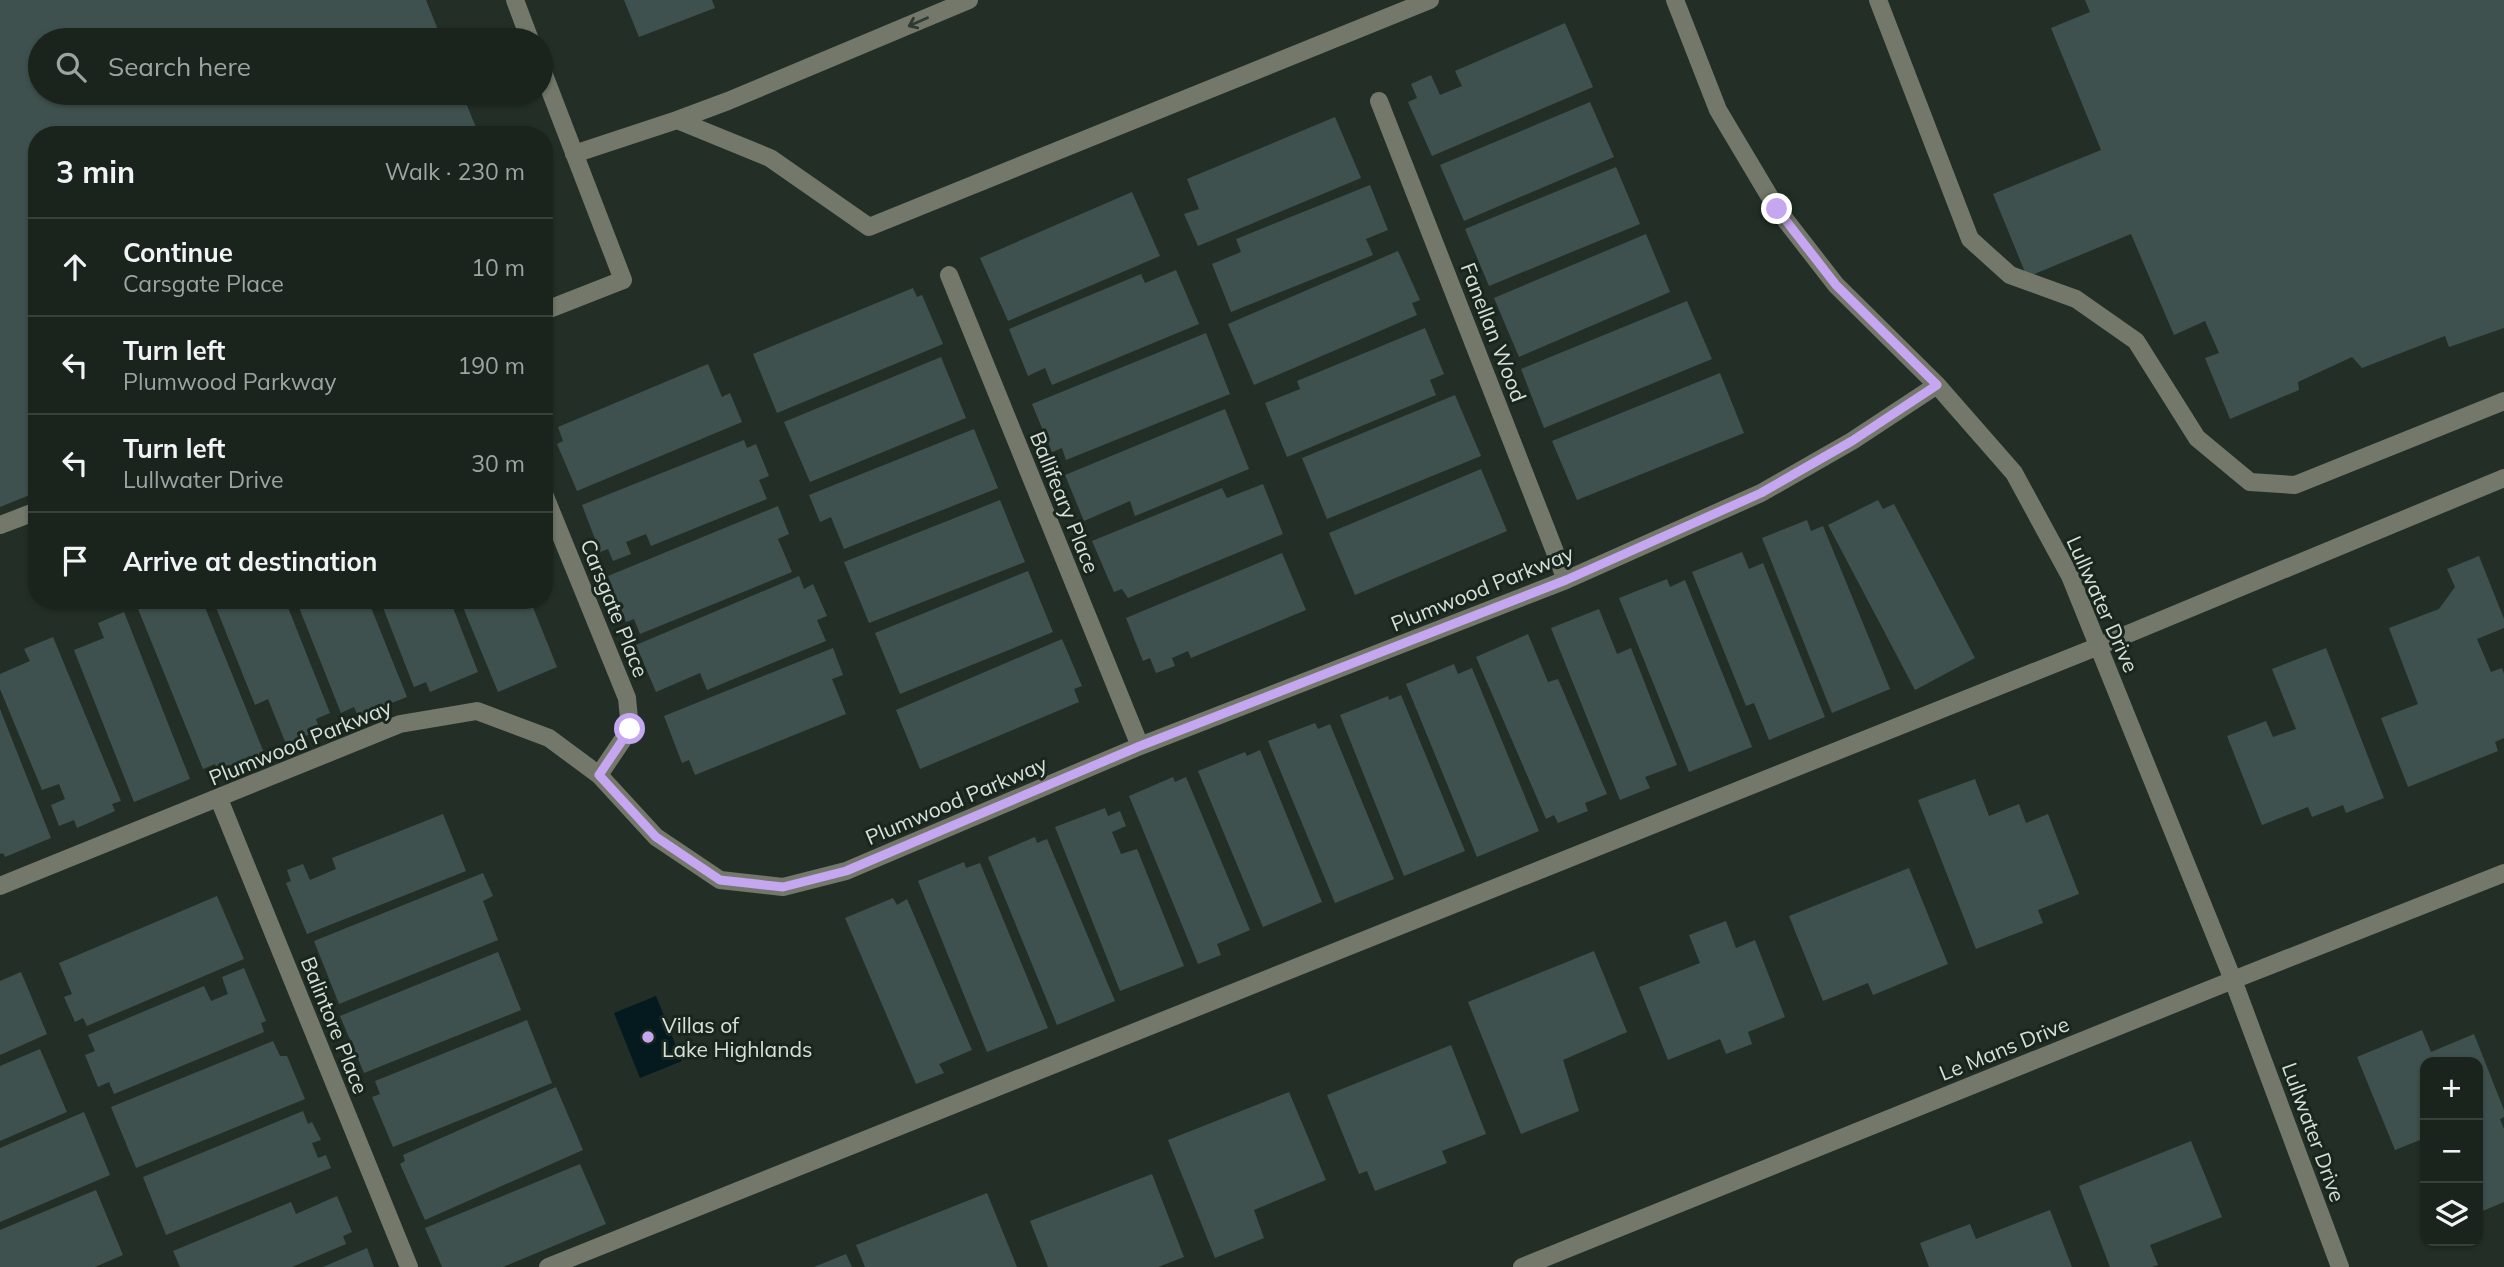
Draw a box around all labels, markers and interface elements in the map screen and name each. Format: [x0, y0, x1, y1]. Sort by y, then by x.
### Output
one-way arrow [907, 16, 929, 29]
search box [28, 28, 553, 105]
icon: search [52, 48, 90, 86]
text: Search here [108, 50, 251, 83]
text: 3 min [56, 153, 135, 191]
text: Walk · 230 m [385, 157, 525, 186]
route end [1761, 193, 1792, 224]
text: Continue [123, 236, 233, 269]
icon: ahead [56, 248, 94, 286]
text: 10 m [471, 253, 525, 282]
street label: Fanellan Wood [1456, 259, 1532, 405]
text: Carsgate Place [123, 269, 284, 298]
text: Turn left [123, 334, 225, 367]
icon: left [56, 346, 94, 384]
text: 190 m [457, 351, 525, 380]
text: Plumwood Parkway [123, 367, 336, 396]
street label: Ballifeary Place [1025, 427, 1105, 577]
text: Turn left [123, 432, 225, 465]
icon: left [56, 444, 94, 482]
text: 30 m [471, 449, 525, 478]
text: Lullwater Drive [123, 465, 283, 494]
street label: Lullwater Drive [2061, 532, 2145, 676]
street label: Carsgate Place [575, 535, 655, 681]
street label: Plumwood Parkway [1387, 539, 1577, 637]
icon: arrive [56, 542, 94, 580]
text: Arrive at destination [123, 545, 378, 578]
street label: Plumwood Parkway [205, 693, 395, 791]
route start [614, 713, 645, 744]
street label: Plumwood Parkway [861, 750, 1051, 850]
street label: Balintore Place [296, 953, 374, 1097]
street label: Le Mans Drive [1935, 1010, 2073, 1086]
place label: Villas of Lake Highlands [662, 1012, 812, 1062]
marker: Villas of Lake Highlands [640, 1029, 656, 1045]
map controls [2420, 1057, 2483, 1246]
button: + [2420, 1057, 2483, 1120]
street label: Lullwater Drive [2277, 1059, 2351, 1205]
button: − [2420, 1120, 2483, 1183]
button: layers [2420, 1183, 2483, 1246]

